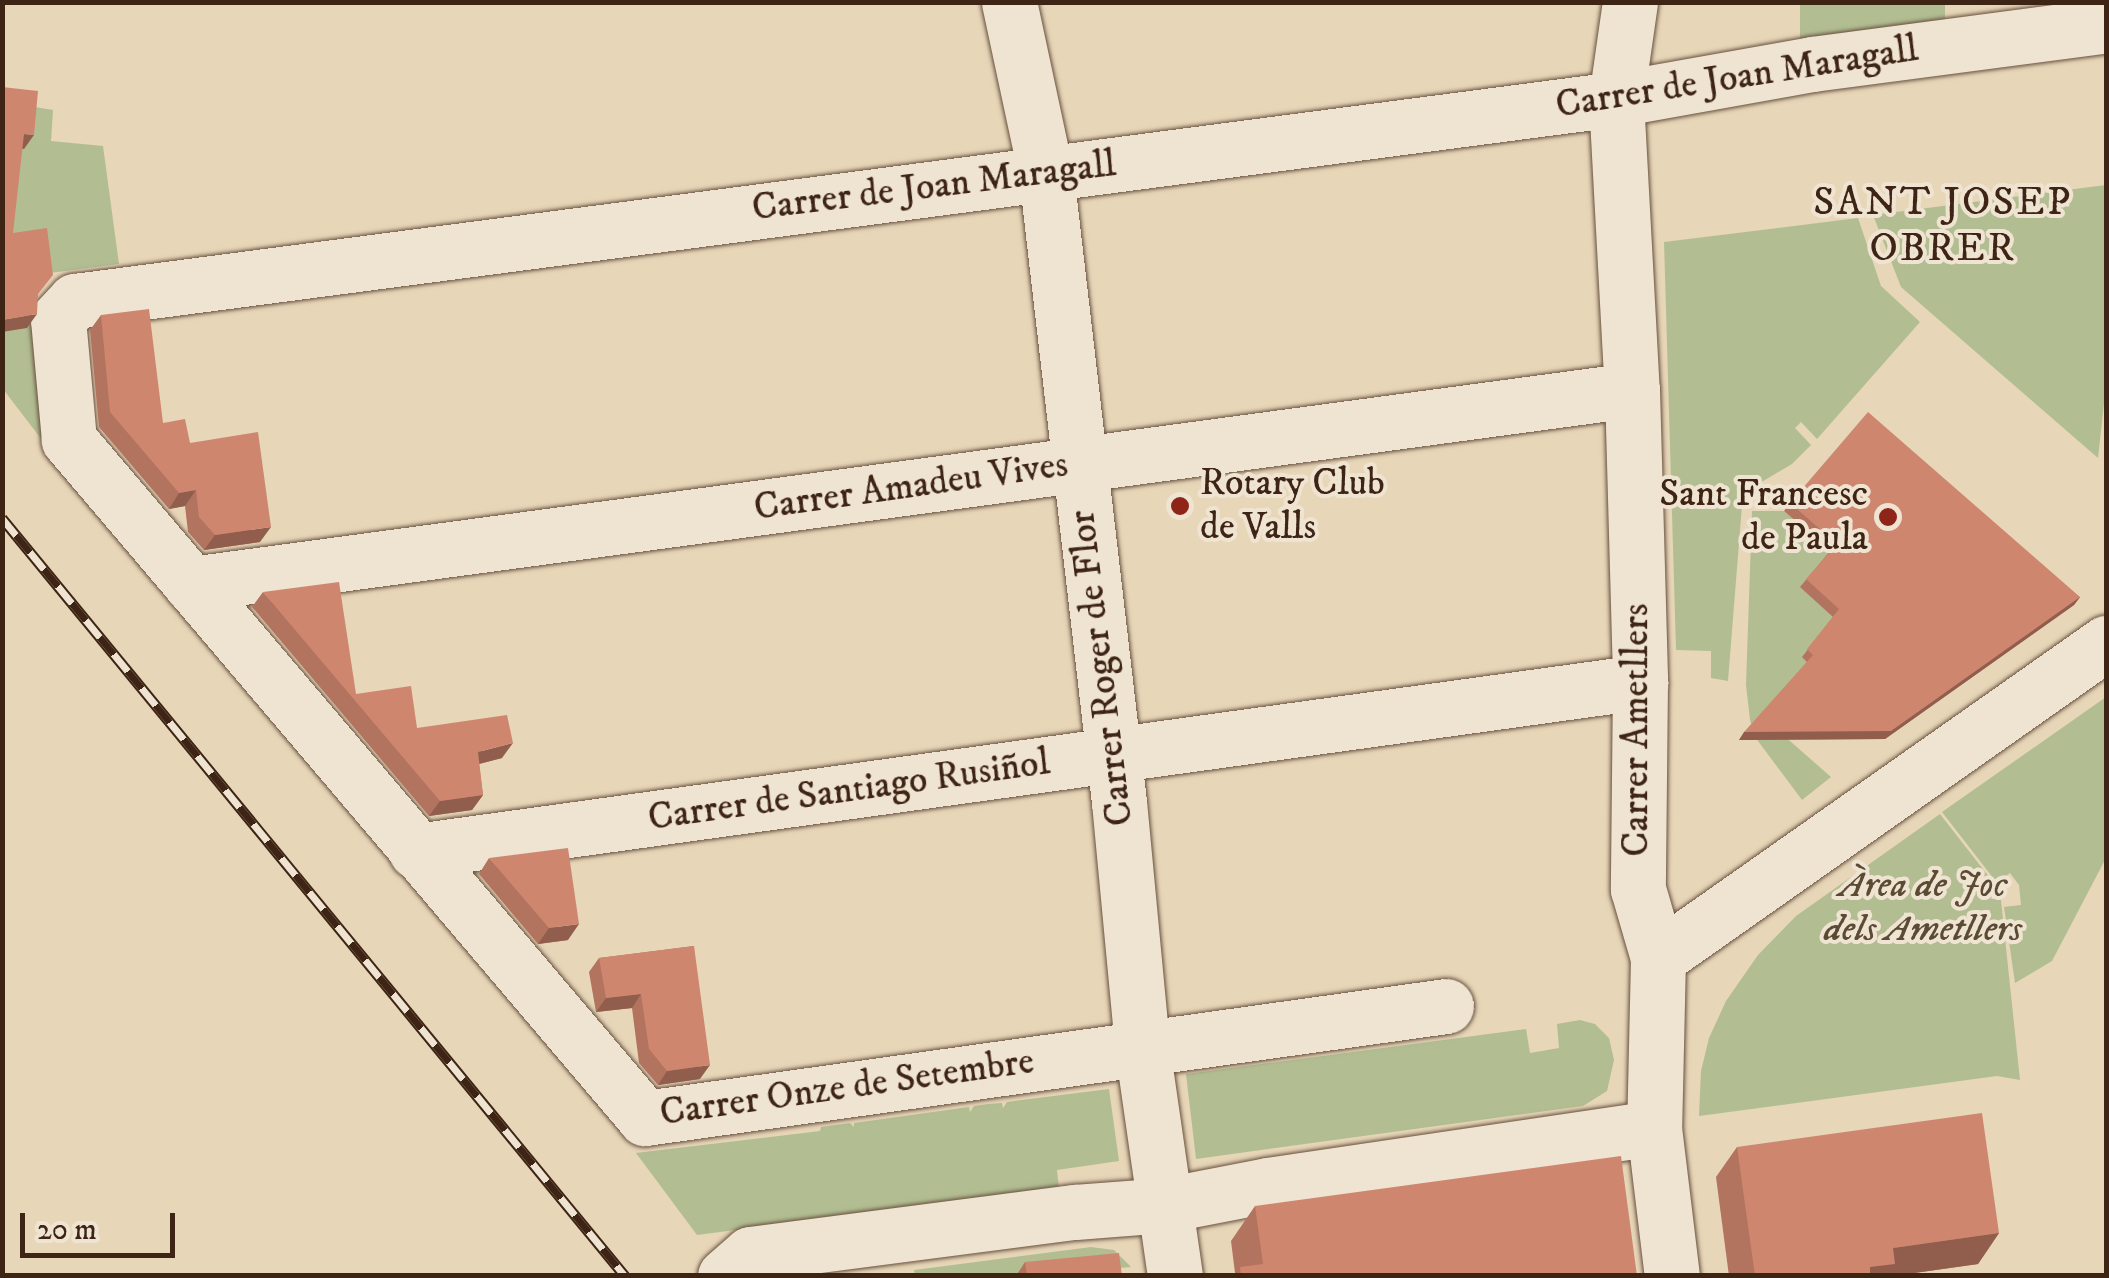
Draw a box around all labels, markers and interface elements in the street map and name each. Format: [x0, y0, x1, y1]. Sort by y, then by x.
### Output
street label: Carrer de Joan Maragall [1553, 27, 1921, 129]
street label: Carrer de Joan Maragall [749, 142, 1119, 232]
district label: SANT JOSEP OBRER [1813, 179, 2073, 273]
street label: Carrer Amadeu Vives [751, 442, 1071, 532]
place label: Rotary Club de Valls [1200, 461, 1385, 550]
place label: Sant Francesc de Paula [1659, 472, 1868, 562]
marker: Rotary Club de Valls [1169, 495, 1191, 517]
marker: Sant Francesc de Paula [1877, 506, 1899, 528]
street label: Carrer Roger de Flor [1060, 508, 1144, 828]
street label: Carrer Ametllers [1614, 603, 1660, 857]
street label: Carrer de Santiago Rusiñol [645, 740, 1053, 842]
park label: Àrea de Joc dels Ametllers [1824, 863, 2022, 952]
street label: Carrer Onze de Setembre [657, 1039, 1037, 1137]
scale bar [25, 1193, 180, 1255]
text: 20 m [37, 1212, 97, 1249]

